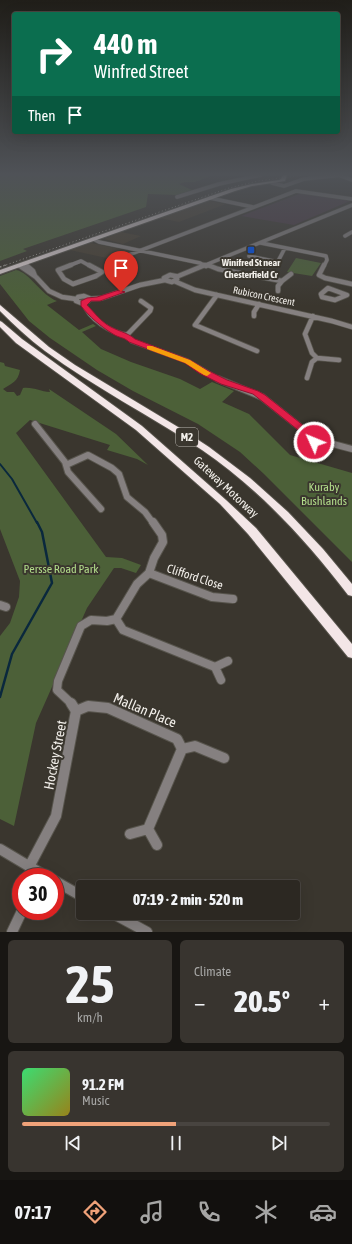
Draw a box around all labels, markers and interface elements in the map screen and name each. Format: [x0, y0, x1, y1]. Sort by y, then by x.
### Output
icon: right [28, 28, 80, 80]
text: 440 m [94, 28, 157, 60]
text: Winfred Street [94, 61, 189, 82]
icon: arrive [64, 104, 86, 126]
text: Then [28, 107, 56, 124]
marker: Winifred St near Chesterfield Cr [246, 245, 256, 255]
pin [104, 251, 138, 292]
icon: arrive [110, 257, 132, 279]
place label: Winifred St near Chesterfield Cr [221, 257, 281, 280]
street label: Rubicon Crescent [232, 284, 296, 308]
position arrow [293, 421, 335, 463]
road number: M2 [176, 428, 198, 446]
street label: Gateway Motorway [191, 453, 261, 521]
park label: Kuraby Bushlands [301, 480, 347, 508]
street label: Clifford Close [165, 561, 225, 593]
park label: Persse Road Park [24, 562, 99, 576]
street label: Mallan Place [111, 690, 179, 730]
street label: Hockey Street [40, 719, 70, 791]
speed limit sign: 30 [12, 868, 64, 920]
text: 07:19 · 2 min · 520 m [133, 891, 243, 908]
text: 25 [66, 954, 114, 1014]
text: Climate [194, 964, 231, 979]
text: 20.5° [234, 984, 290, 1018]
text: − [194, 989, 205, 1015]
text: + [319, 989, 330, 1015]
text: km/h [77, 1010, 103, 1025]
text: 91.2 FM [82, 1076, 124, 1093]
text: Music [82, 1093, 109, 1108]
icon: previous [62, 1132, 84, 1154]
icon: pause [165, 1132, 187, 1154]
icon: next [268, 1132, 290, 1154]
icon: directions [81, 1198, 109, 1226]
icon: music [138, 1198, 166, 1226]
icon: phone [195, 1198, 223, 1226]
icon: climate [252, 1198, 280, 1226]
icon: car [309, 1198, 337, 1226]
text: 07:17 [15, 1202, 52, 1223]

